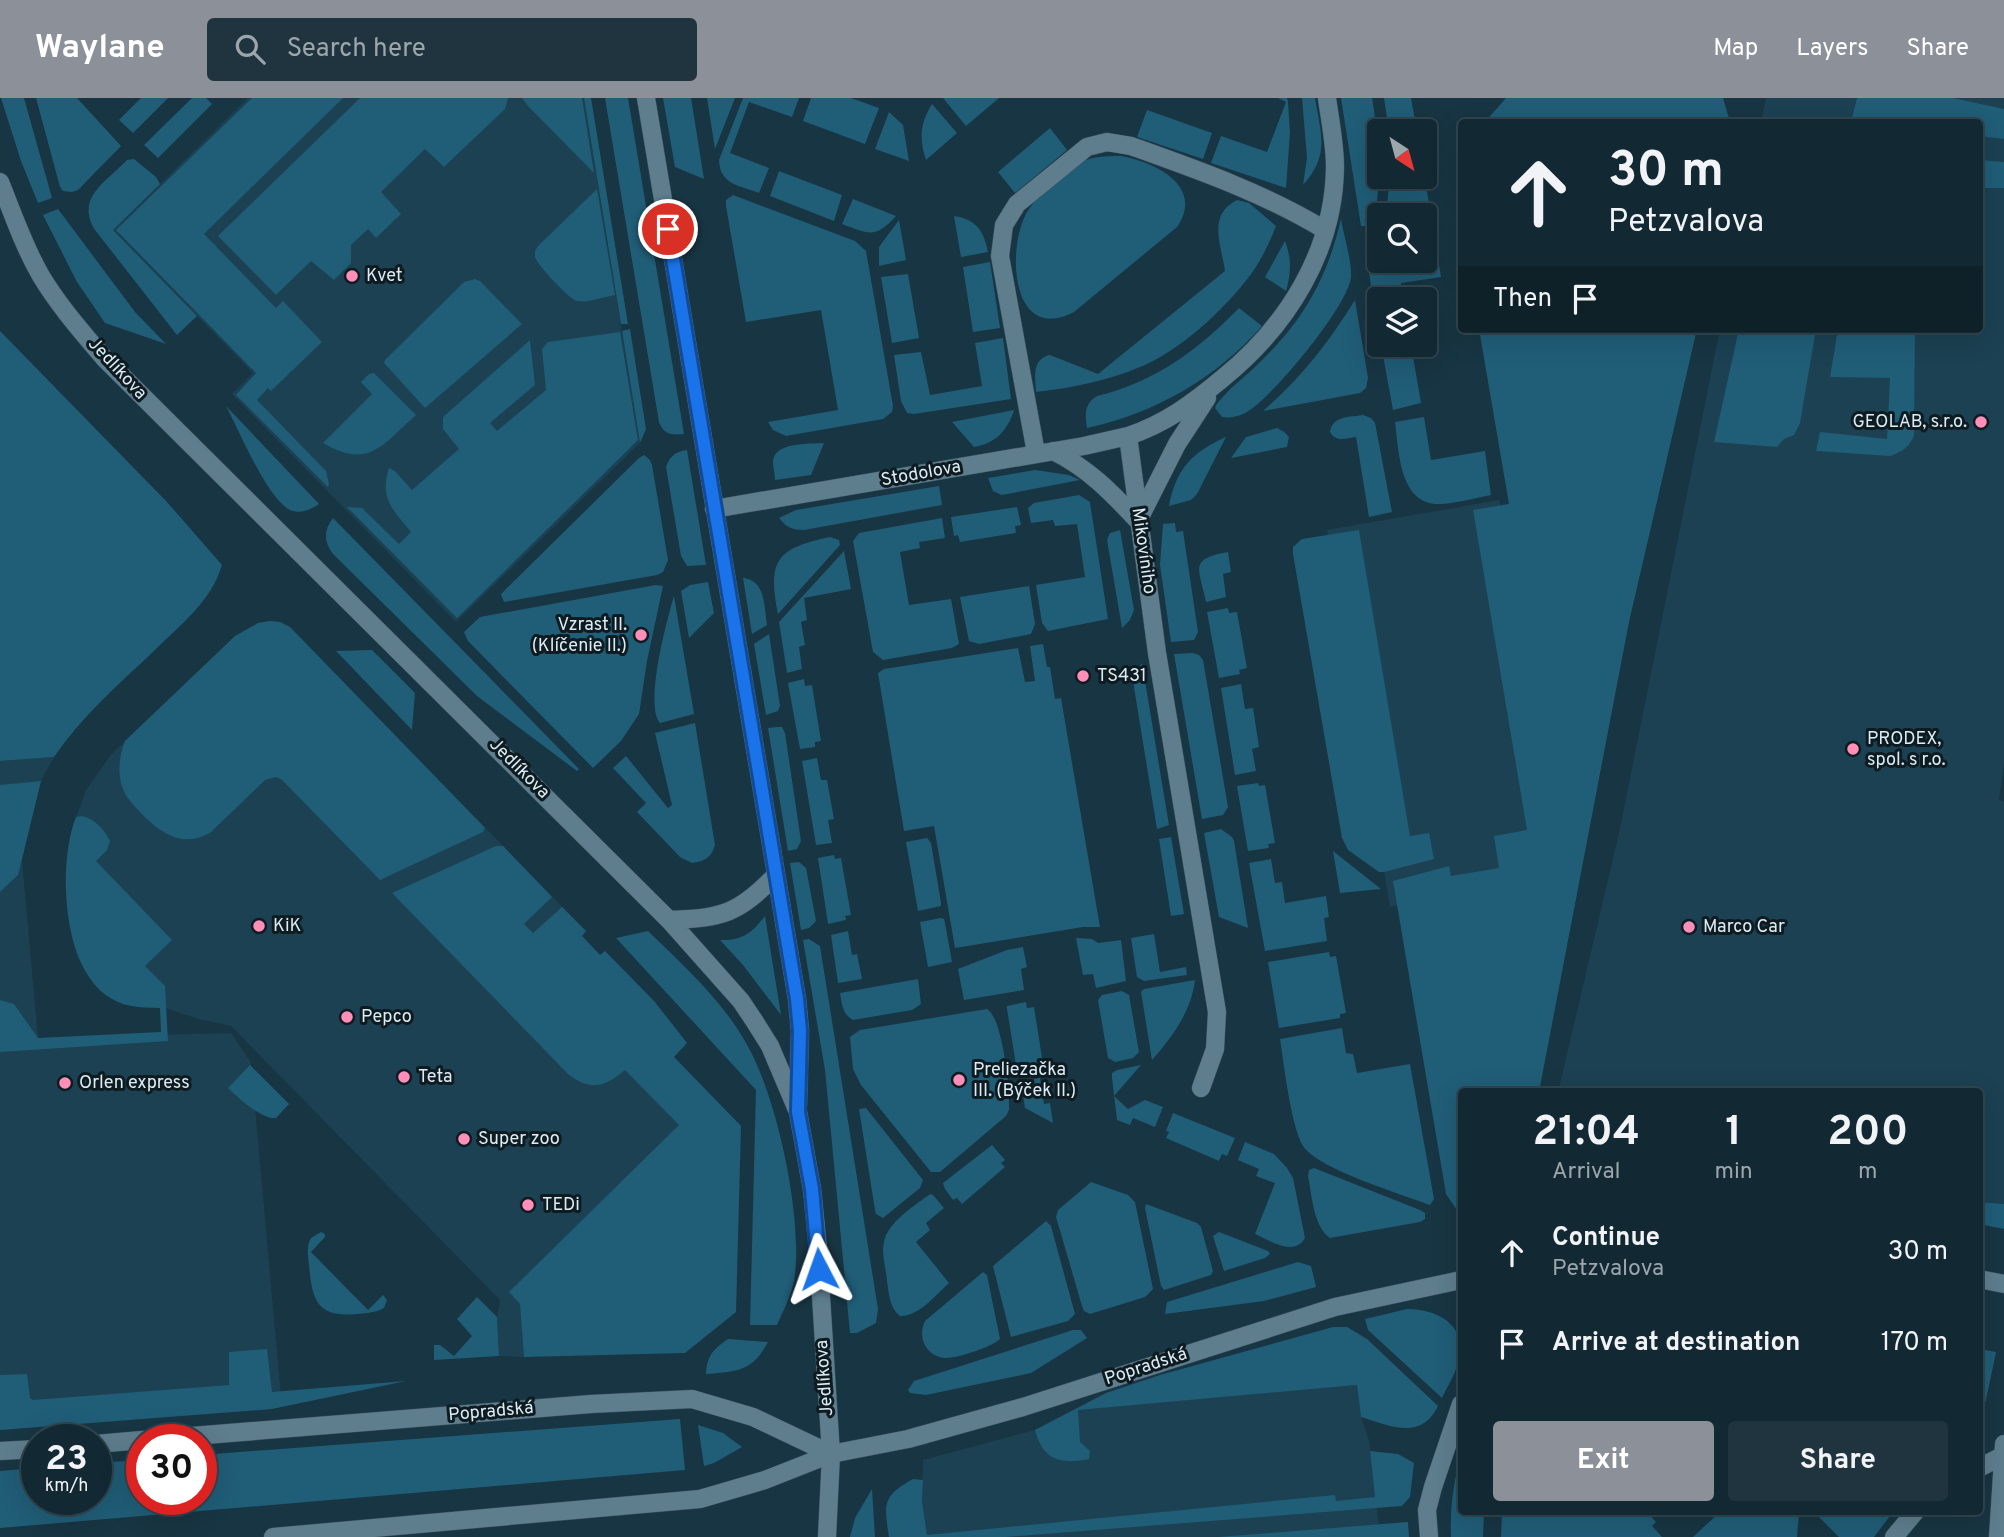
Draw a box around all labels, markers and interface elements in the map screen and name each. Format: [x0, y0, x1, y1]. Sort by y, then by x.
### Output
search box [207, 18, 697, 81]
text: Waylane [35, 28, 165, 70]
icon: search [231, 30, 269, 68]
text: Search here [287, 33, 426, 66]
text: Map [1713, 34, 1758, 64]
text: Layers [1796, 34, 1868, 64]
text: Share [1906, 34, 1969, 64]
north arrow [1367, 119, 1437, 189]
map controls [1367, 119, 1437, 357]
text: 30 m [1608, 142, 1724, 204]
icon: ahead [1493, 147, 1584, 238]
pin [638, 199, 698, 259]
button: search [1367, 203, 1437, 273]
text: Petzvalova [1608, 203, 1764, 243]
icon: arrive [649, 210, 687, 248]
place label: Kvet [366, 265, 403, 288]
marker: Kvet [344, 268, 360, 284]
icon: arrive [1566, 280, 1604, 318]
text: Then [1493, 283, 1552, 316]
button: layers [1367, 287, 1437, 357]
street label: Jedlíkova [82, 333, 152, 405]
place label: GEOLAB, s.r.o. [1852, 411, 1967, 434]
marker: GEOLAB, s.r.o. [1973, 414, 1989, 430]
street label: Stodolova [879, 456, 963, 492]
street label: Mikovíniho [1126, 506, 1160, 596]
place label: Vzrast II. (Klíčenie II.) [532, 614, 627, 658]
marker: Vzrast II. (Klíčenie II.) [633, 627, 649, 643]
place label: TS431 [1097, 665, 1147, 688]
marker: TS431 [1075, 668, 1091, 684]
place label: PRODEX, spol. s r.o. [1867, 728, 1945, 772]
street label: Jedlíkova [484, 734, 554, 804]
marker: PRODEX, spol. s r.o. [1845, 741, 1861, 757]
place label: KiK [273, 915, 301, 938]
place label: Marco Car [1703, 916, 1785, 939]
marker: KiK [251, 918, 267, 934]
marker: Marco Car [1681, 919, 1697, 935]
place label: Pepco [361, 1006, 412, 1029]
marker: Pepco [339, 1009, 355, 1025]
place label: Preliezačka III. (Býček II.) [973, 1059, 1076, 1103]
place label: Teta [418, 1066, 452, 1089]
marker: Teta [396, 1069, 412, 1085]
place label: Orlen express [79, 1072, 190, 1095]
marker: Preliezačka III. (Býček II.) [951, 1072, 967, 1088]
marker: Orlen express [57, 1075, 73, 1091]
text: 21:04 [1533, 1107, 1640, 1160]
text: 1 [1725, 1107, 1742, 1160]
text: 200 [1827, 1107, 1908, 1160]
place label: Super zoo [478, 1128, 560, 1151]
marker: Super zoo [456, 1131, 472, 1147]
text: Arrival [1552, 1158, 1621, 1187]
text: min [1714, 1158, 1753, 1187]
text: m [1858, 1158, 1878, 1187]
place label: TEDi [542, 1194, 580, 1217]
marker: TEDi [520, 1197, 536, 1213]
text: Continue [1552, 1222, 1660, 1255]
position arrow [782, 1232, 856, 1306]
icon: ahead [1493, 1234, 1531, 1272]
text: 30 m [1888, 1236, 1948, 1269]
text: Petzvalova [1552, 1255, 1664, 1284]
icon: arrive [1493, 1325, 1531, 1363]
text: Arrive at destination [1552, 1327, 1800, 1360]
text: 170 m [1881, 1327, 1948, 1360]
street label: Jedlíkova [811, 1339, 839, 1417]
street label: Popradská [1102, 1343, 1190, 1391]
street label: Popradská [447, 1397, 535, 1427]
button: Exit [1493, 1421, 1714, 1501]
button: Share [1728, 1421, 1948, 1501]
speed limit sign: 30 [126, 1424, 217, 1515]
text: 23 [45, 1438, 88, 1482]
text: km/h [45, 1475, 88, 1498]

